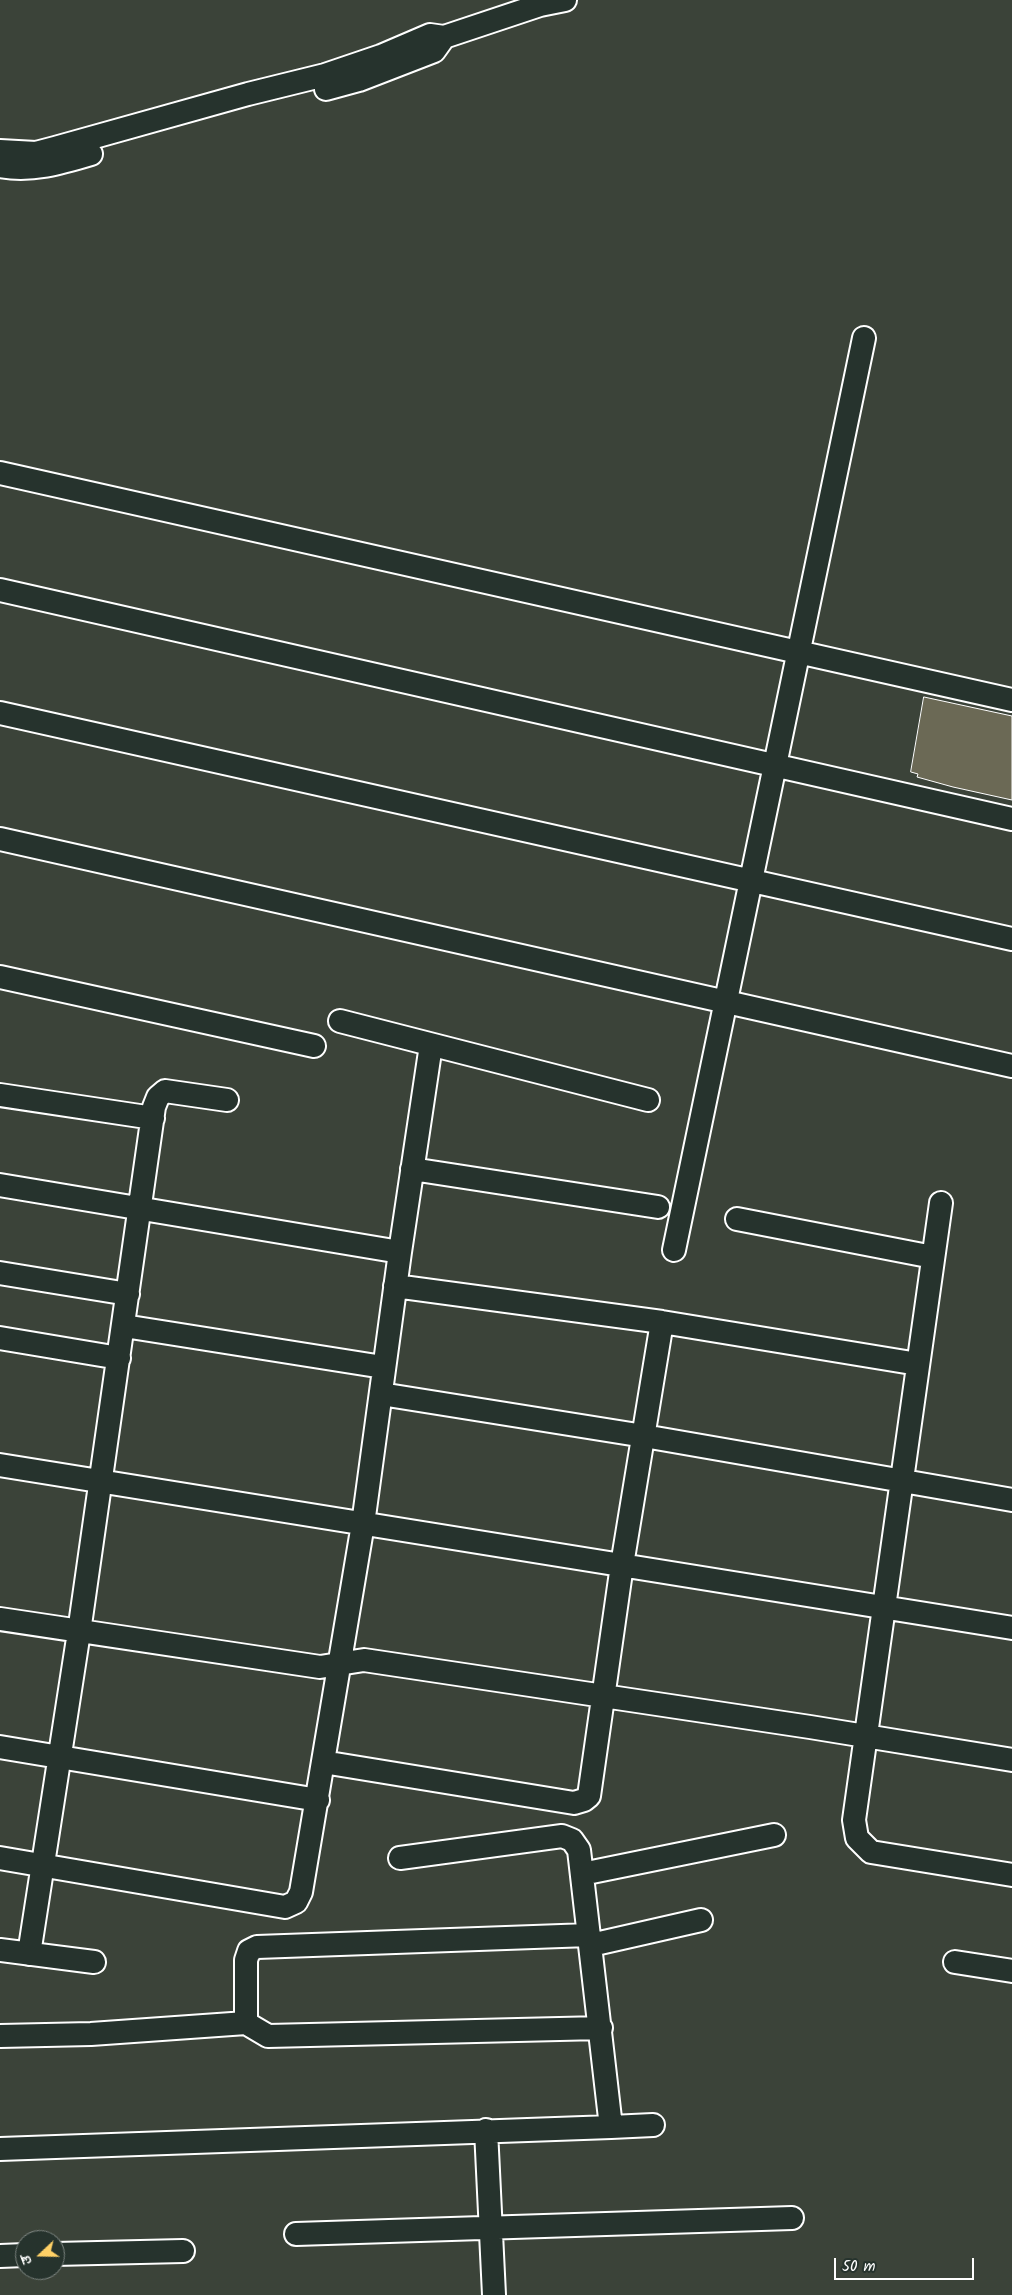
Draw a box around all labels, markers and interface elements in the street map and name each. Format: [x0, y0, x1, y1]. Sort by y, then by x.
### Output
north arrow [15, 2230, 65, 2280]
scale bar [837, 2248, 977, 2280]
text: उ [15, 2252, 39, 2268]
text: 50 m [842, 2255, 876, 2279]

